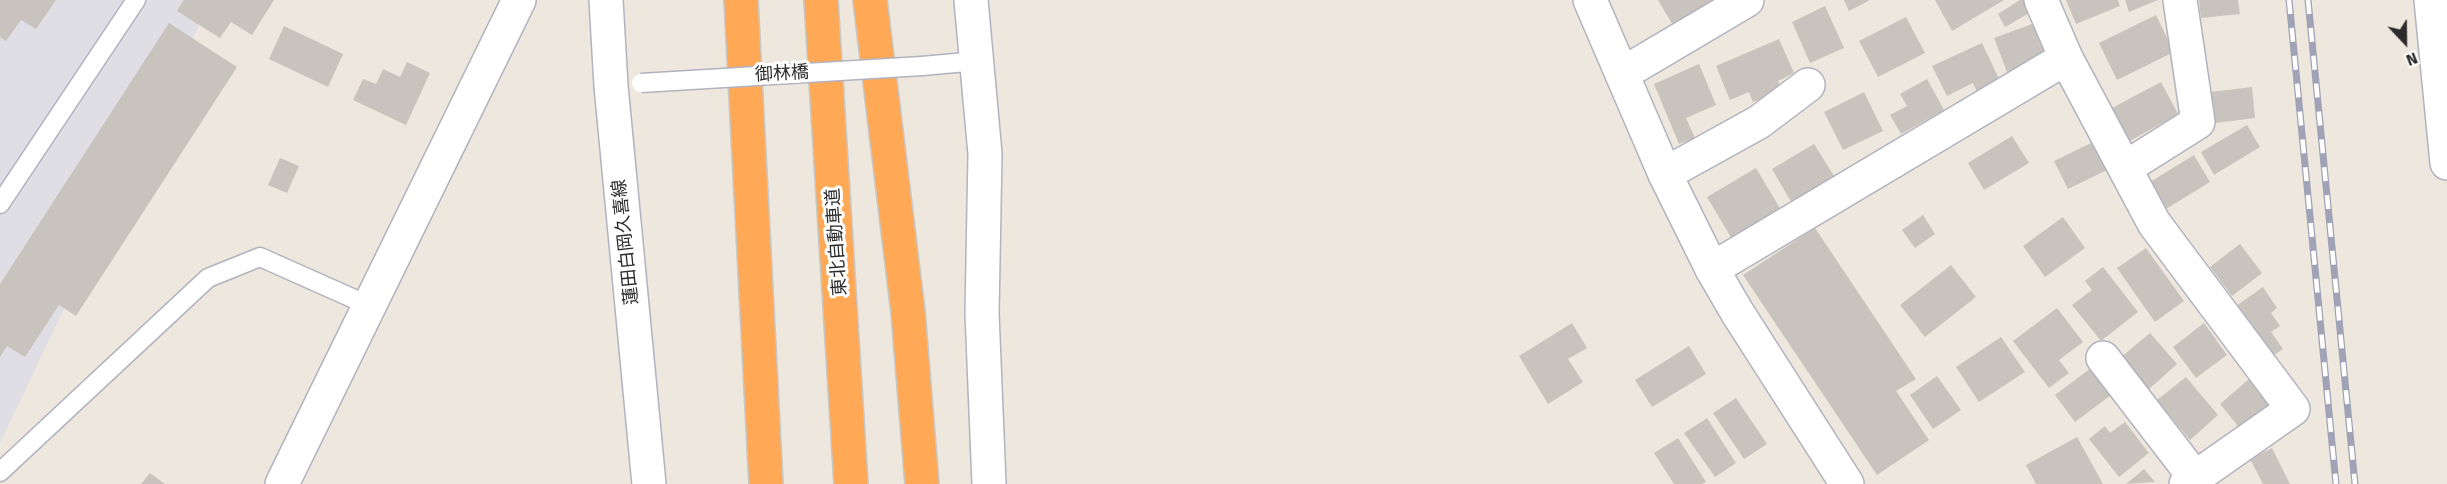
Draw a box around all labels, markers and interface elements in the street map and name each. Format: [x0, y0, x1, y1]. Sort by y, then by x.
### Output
north arrow [2375, 12, 2435, 72]
text: N [2403, 48, 2420, 70]
street label: 御林橋 [754, 62, 810, 86]
street label: 蓮田白岡久喜線 [609, 178, 643, 306]
street label: 東北自動車道 [822, 187, 852, 297]

